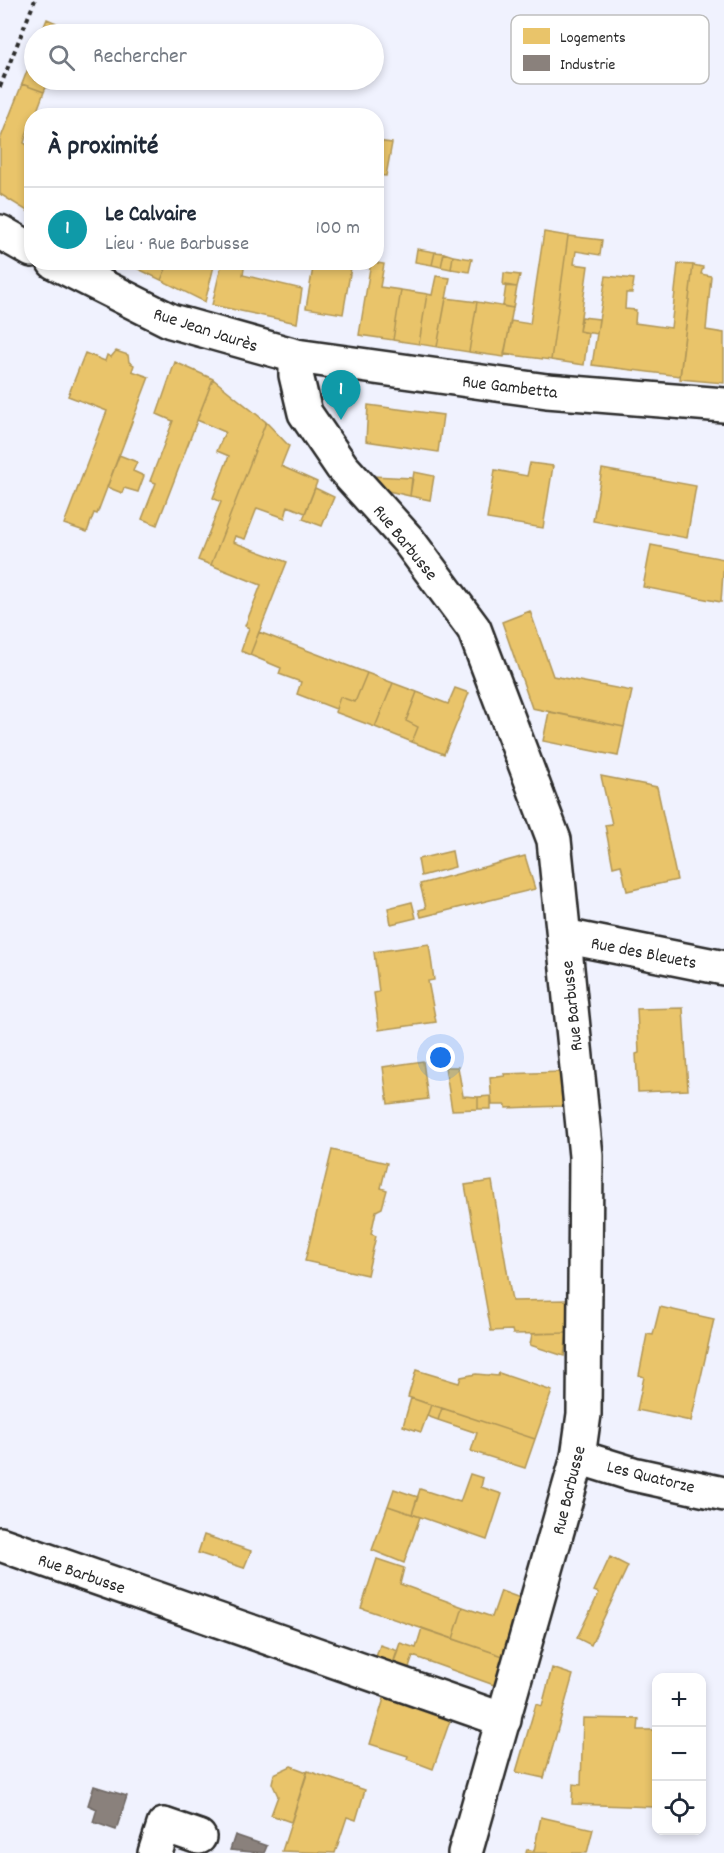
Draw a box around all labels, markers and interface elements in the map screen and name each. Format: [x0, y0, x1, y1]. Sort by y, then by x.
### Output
legend [511, 15, 709, 84]
search box [24, 24, 384, 90]
text: Logements [560, 27, 626, 50]
icon: search [45, 41, 78, 74]
text: Rechercher [93, 42, 187, 73]
text: Industrie [560, 54, 615, 77]
text: À proximité [48, 129, 158, 166]
text: Le Calvaire [105, 200, 197, 231]
text: 1 [65, 215, 70, 243]
text: 100 m [316, 215, 360, 243]
text: Lieu · Rue Barbusse [105, 231, 249, 259]
street label: Rue Jean Jaurès [150, 303, 261, 360]
pin: 1 [322, 370, 360, 420]
street label: Rue Gambetta [461, 370, 559, 407]
street label: Rue Barbusse [366, 500, 442, 587]
street label: Rue des Bleuets [588, 932, 699, 977]
street label: Rue Barbusse [556, 959, 591, 1052]
your location [426, 1043, 455, 1072]
street label: Rue Barbusse [547, 1443, 594, 1538]
street label: Les Quatorze [604, 1455, 697, 1501]
street label: Rue Barbusse [34, 1549, 128, 1602]
map controls [652, 1673, 706, 1835]
button: + [652, 1673, 706, 1727]
button: − [652, 1727, 706, 1781]
button: locate [652, 1781, 706, 1835]

